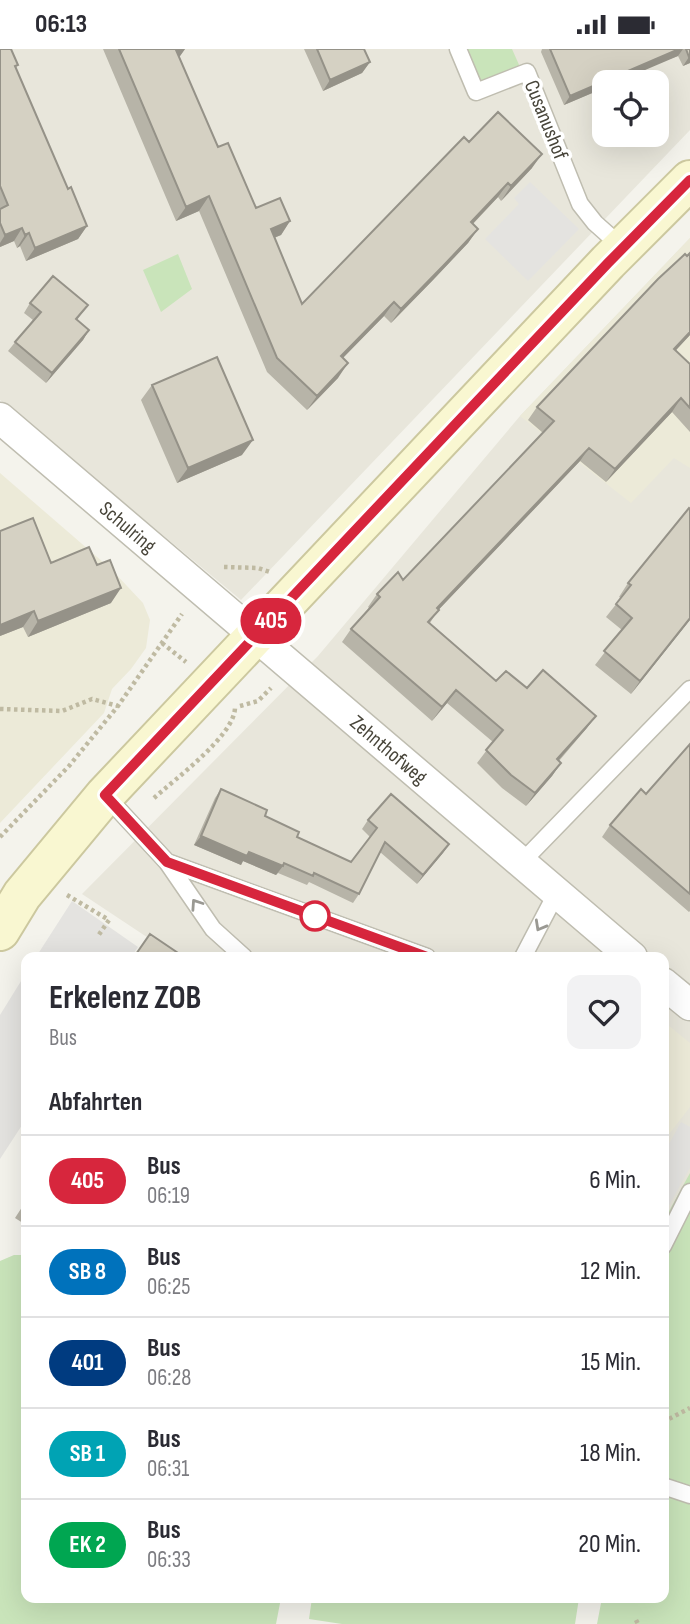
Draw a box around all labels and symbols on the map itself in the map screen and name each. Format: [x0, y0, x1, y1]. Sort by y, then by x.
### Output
street label: Cusanushof [519, 77, 574, 164]
street label: Schulring [94, 496, 161, 558]
line badge: 405 [231, 598, 311, 644]
street label: Zehnthofweg [345, 710, 433, 789]
one-way arrow [192, 899, 204, 912]
unlabelled marker [300, 901, 330, 931]
one-way arrow [535, 919, 548, 932]

